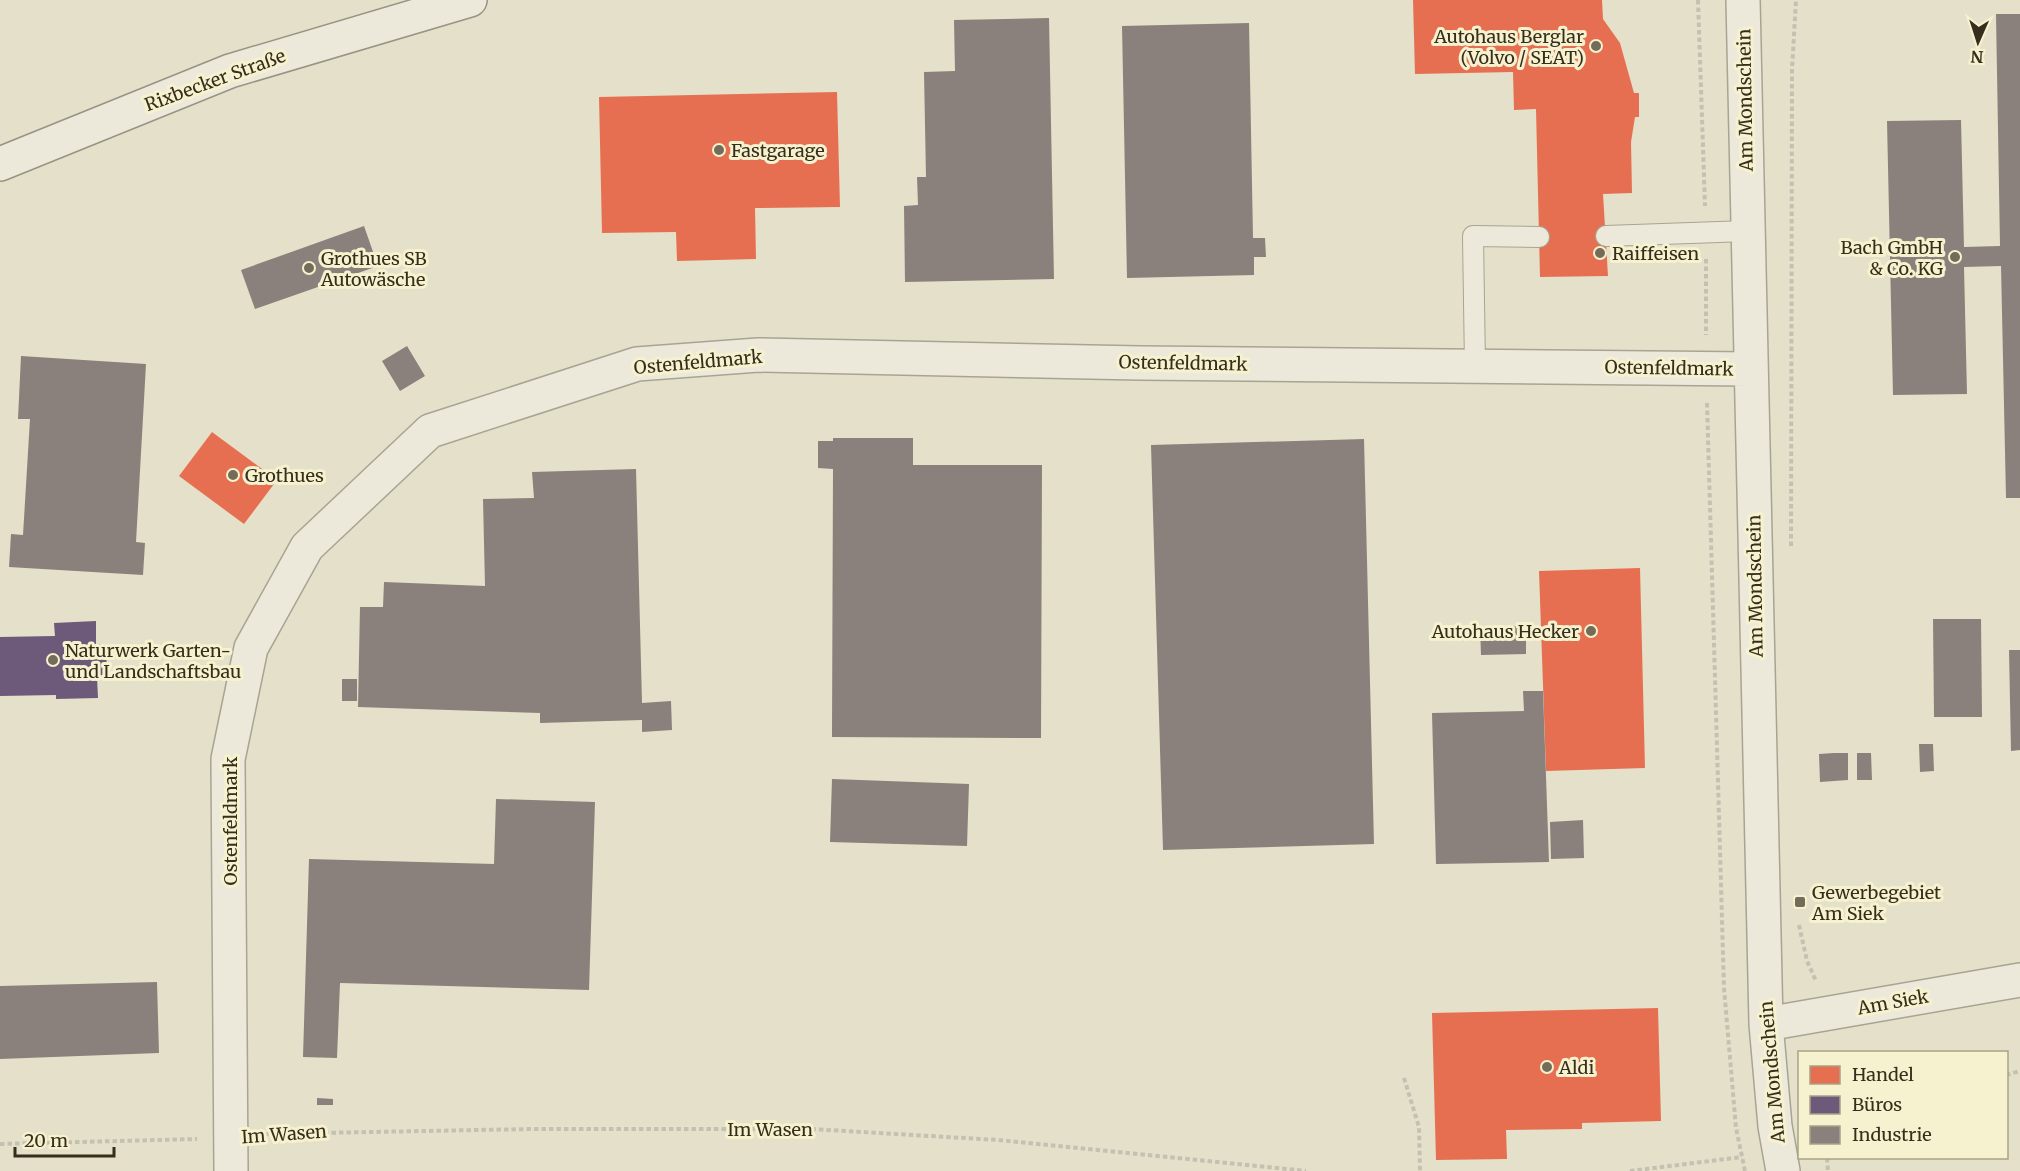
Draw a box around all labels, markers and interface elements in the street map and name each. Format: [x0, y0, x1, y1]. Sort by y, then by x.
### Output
north arrow [1948, 12, 2008, 72]
place label: Autohaus Berglar (Volvo / SEAT) [1433, 25, 1584, 69]
street label: Am Mondschein [1732, 28, 1758, 172]
marker: Autohaus Berglar (Volvo / SEAT) [1589, 39, 1603, 53]
street label: Rixbecker Straße [141, 44, 289, 116]
text: N [1970, 47, 1984, 67]
place label: Fastgarage [731, 139, 825, 162]
marker: Fastgarage [712, 143, 726, 157]
place label: Bach GmbH & Co. KG [1840, 236, 1943, 280]
place label: Raiffeisen [1612, 242, 1699, 265]
marker: Raiffeisen [1593, 246, 1607, 260]
place label: Grothues SB Autowäsche [320, 247, 427, 291]
marker: Bach GmbH & Co. KG [1948, 250, 1962, 264]
marker: Grothues SB Autowäsche [302, 261, 316, 275]
street label: Ostenfeldmark [633, 345, 764, 379]
street label: Ostenfeldmark [1118, 350, 1248, 376]
street label: Ostenfeldmark [1604, 355, 1734, 381]
place label: Grothues [245, 464, 324, 487]
marker: Grothues [226, 468, 240, 482]
street label: Am Mondschein [1742, 514, 1768, 658]
place label: Autohaus Hecker [1431, 620, 1579, 643]
marker: Autohaus Hecker [1584, 624, 1598, 638]
place label: Naturwerk Garten- und Landschaftsbau [65, 639, 241, 683]
marker: Naturwerk Garten- und Landschaftsbau [46, 653, 60, 667]
street label: Ostenfeldmark [219, 756, 242, 885]
place label: Gewerbegebiet Am Siek [1811, 881, 1941, 925]
marker: Gewerbegebiet Am Siek [1793, 895, 1807, 909]
street label: Am Siek [1855, 984, 1931, 1020]
street label: Am Mondschein [1754, 1000, 1790, 1145]
legend [1798, 1051, 2008, 1159]
place label: Aldi [1558, 1056, 1594, 1079]
marker: Aldi [1540, 1060, 1554, 1074]
text: Handel [1852, 1063, 1914, 1086]
text: Büros [1852, 1093, 1902, 1116]
street label: Im Wasen [727, 1118, 813, 1141]
scale bar [15, 1120, 114, 1158]
street label: Im Wasen [240, 1120, 328, 1148]
text: Industrie [1852, 1123, 1932, 1146]
text: 20 m [24, 1129, 68, 1152]

